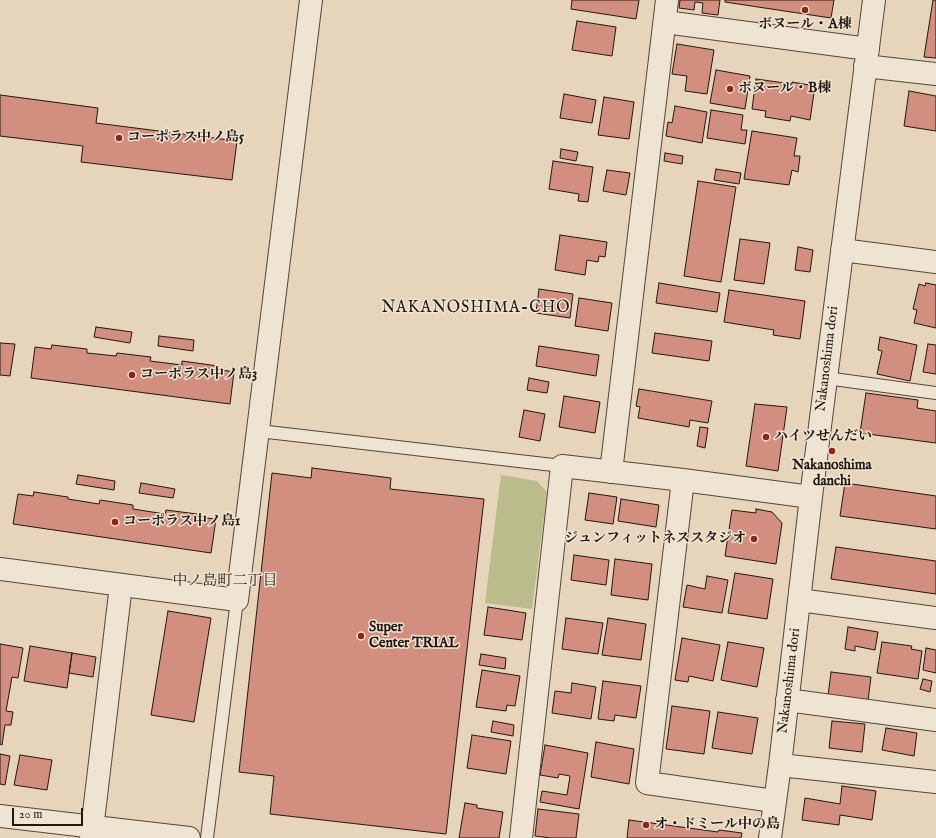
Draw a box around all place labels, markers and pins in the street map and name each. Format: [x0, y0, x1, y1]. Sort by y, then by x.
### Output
marker: ボヌール・A棟 [800, 5, 810, 15]
place label: ボヌール・A棟 [758, 17, 852, 33]
place label: ボヌール・B棟 [738, 81, 831, 97]
marker: ボヌール・B棟 [725, 84, 735, 94]
place label: コーポラス中ノ島5 [127, 130, 244, 146]
marker: コーポラス中ノ島5 [114, 133, 124, 143]
place label: コーポラス中ノ島3 [140, 367, 257, 383]
marker: コーポラス中ノ島3 [127, 370, 137, 380]
place label: ハイツせんだい [774, 429, 872, 445]
marker: ハイツせんだい [761, 432, 771, 442]
marker: Nakanoshima danchi [827, 446, 837, 456]
place label: Nakanoshima danchi [792, 458, 872, 490]
place label: コーポラス中ノ島1 [123, 514, 240, 530]
marker: コーポラス中ノ島1 [110, 517, 120, 527]
place label: ジュンフィットネススタジオ [564, 531, 746, 547]
marker: ジュンフィットネススタジオ [749, 534, 759, 544]
place label: Super Center TRIAL [369, 620, 458, 652]
marker: Super Center TRIAL [356, 631, 366, 641]
place label: オ・ドミール中の島 [654, 817, 780, 833]
marker: オ・ドミール中の島 [641, 820, 651, 830]

